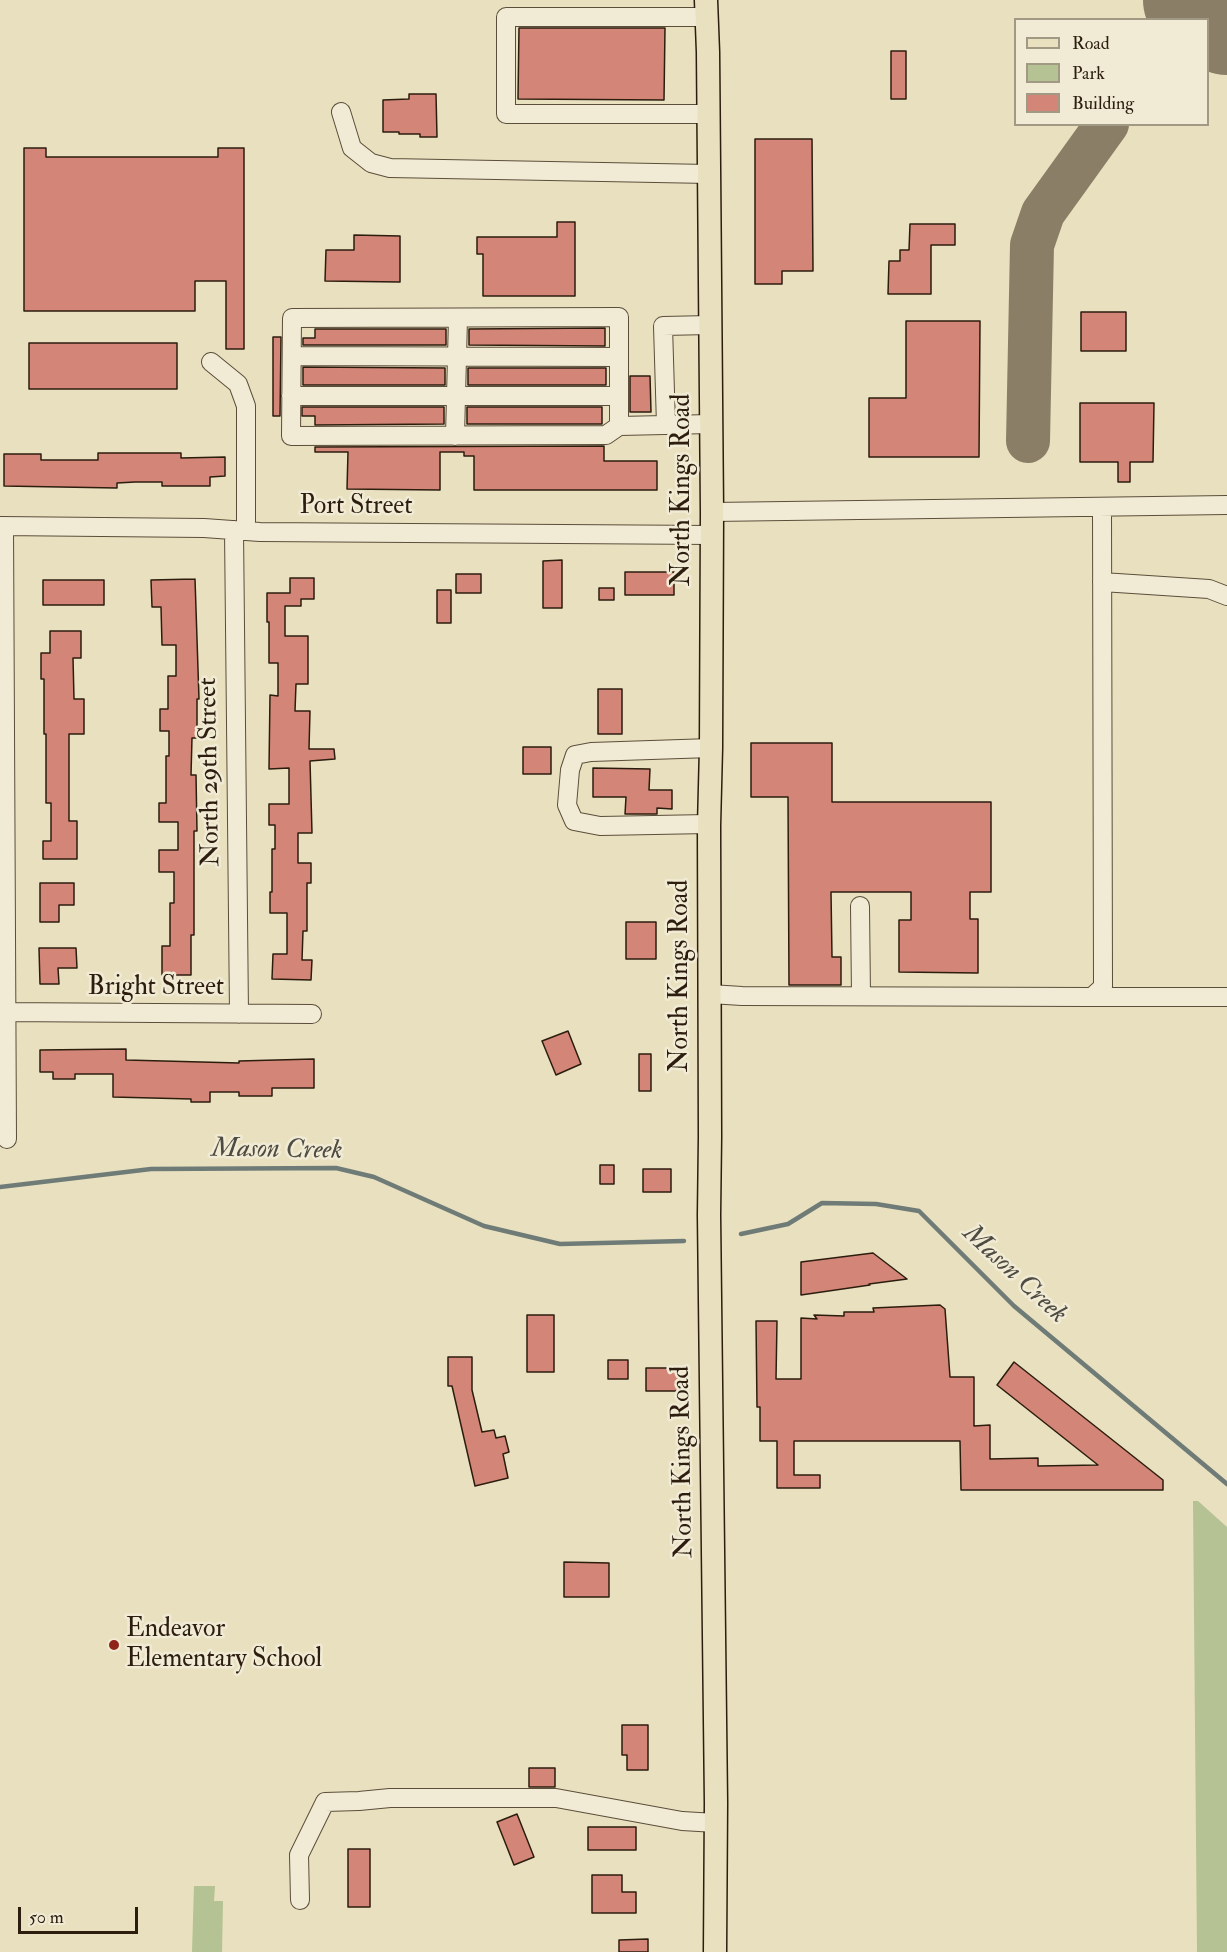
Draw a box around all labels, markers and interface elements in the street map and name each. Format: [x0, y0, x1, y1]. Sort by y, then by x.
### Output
legend [1014, 18, 1209, 126]
text: Road [1072, 32, 1110, 55]
text: Park [1072, 62, 1105, 85]
text: Building [1072, 92, 1134, 115]
street label: North Kings Road [667, 394, 699, 586]
street label: Port Street [299, 491, 413, 523]
street label: North 29th Street [194, 677, 228, 867]
street label: North Kings Road [665, 880, 697, 1072]
street label: Bright Street [88, 972, 224, 1004]
water label: Mason Creek [211, 1134, 343, 1168]
water label: Mason Creek [955, 1218, 1073, 1332]
street label: North Kings Road [667, 1366, 701, 1558]
place label: Endeavor Elementary School [126, 1614, 322, 1676]
marker: Endeavor Elementary School [107, 1638, 121, 1652]
scale bar [21, 1895, 141, 1933]
text: 50 m [29, 1906, 64, 1929]

